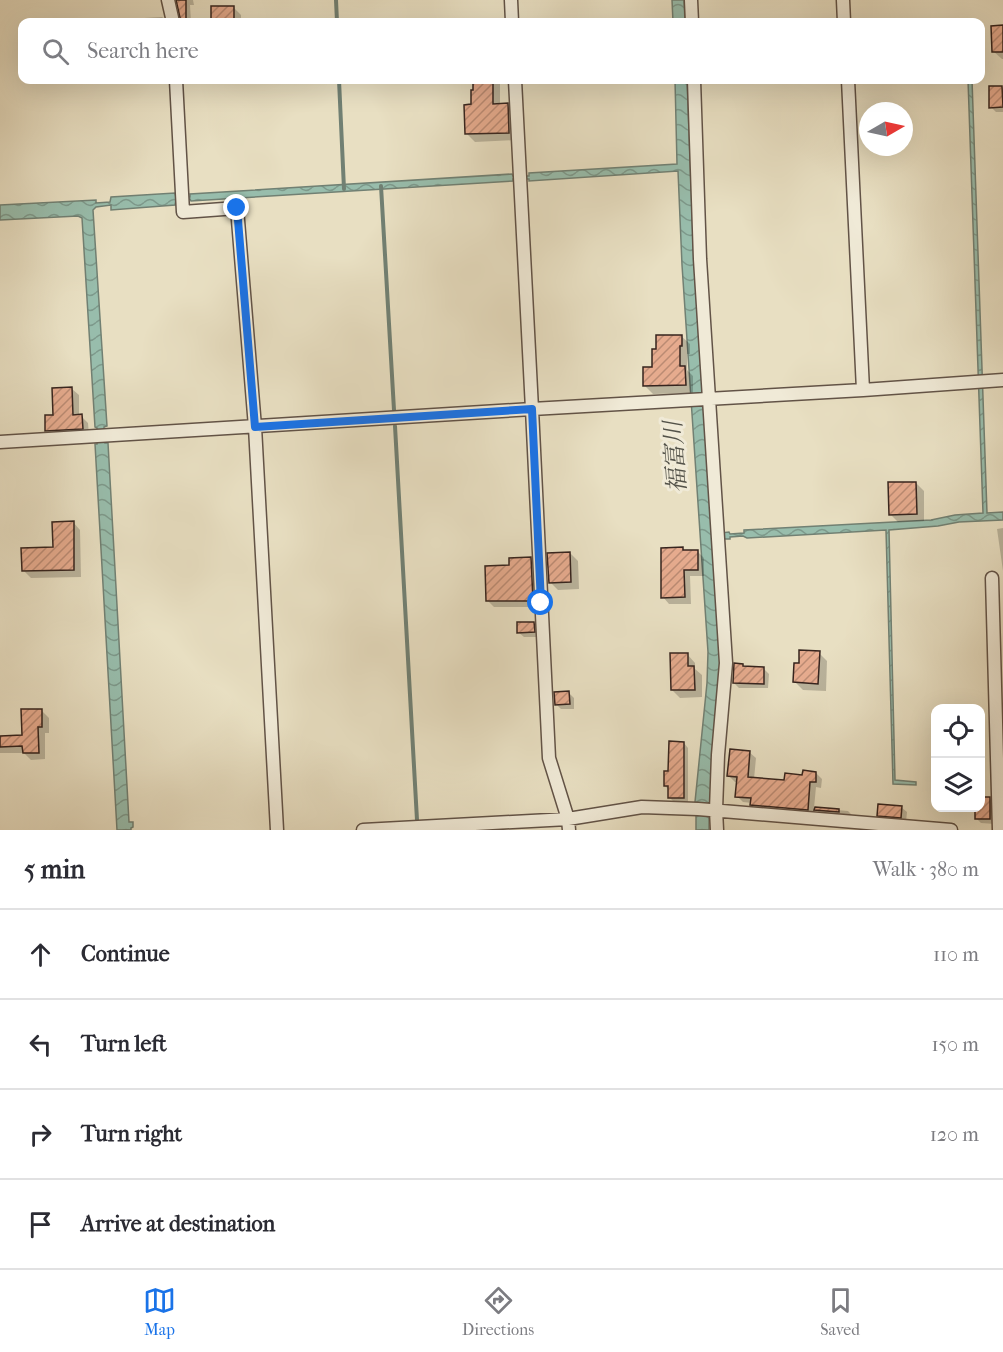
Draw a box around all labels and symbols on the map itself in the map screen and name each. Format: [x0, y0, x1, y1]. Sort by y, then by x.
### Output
north arrow [859, 102, 913, 156]
route end [223, 194, 249, 220]
water label: 福富川 [658, 417, 691, 494]
route start [527, 589, 553, 615]

